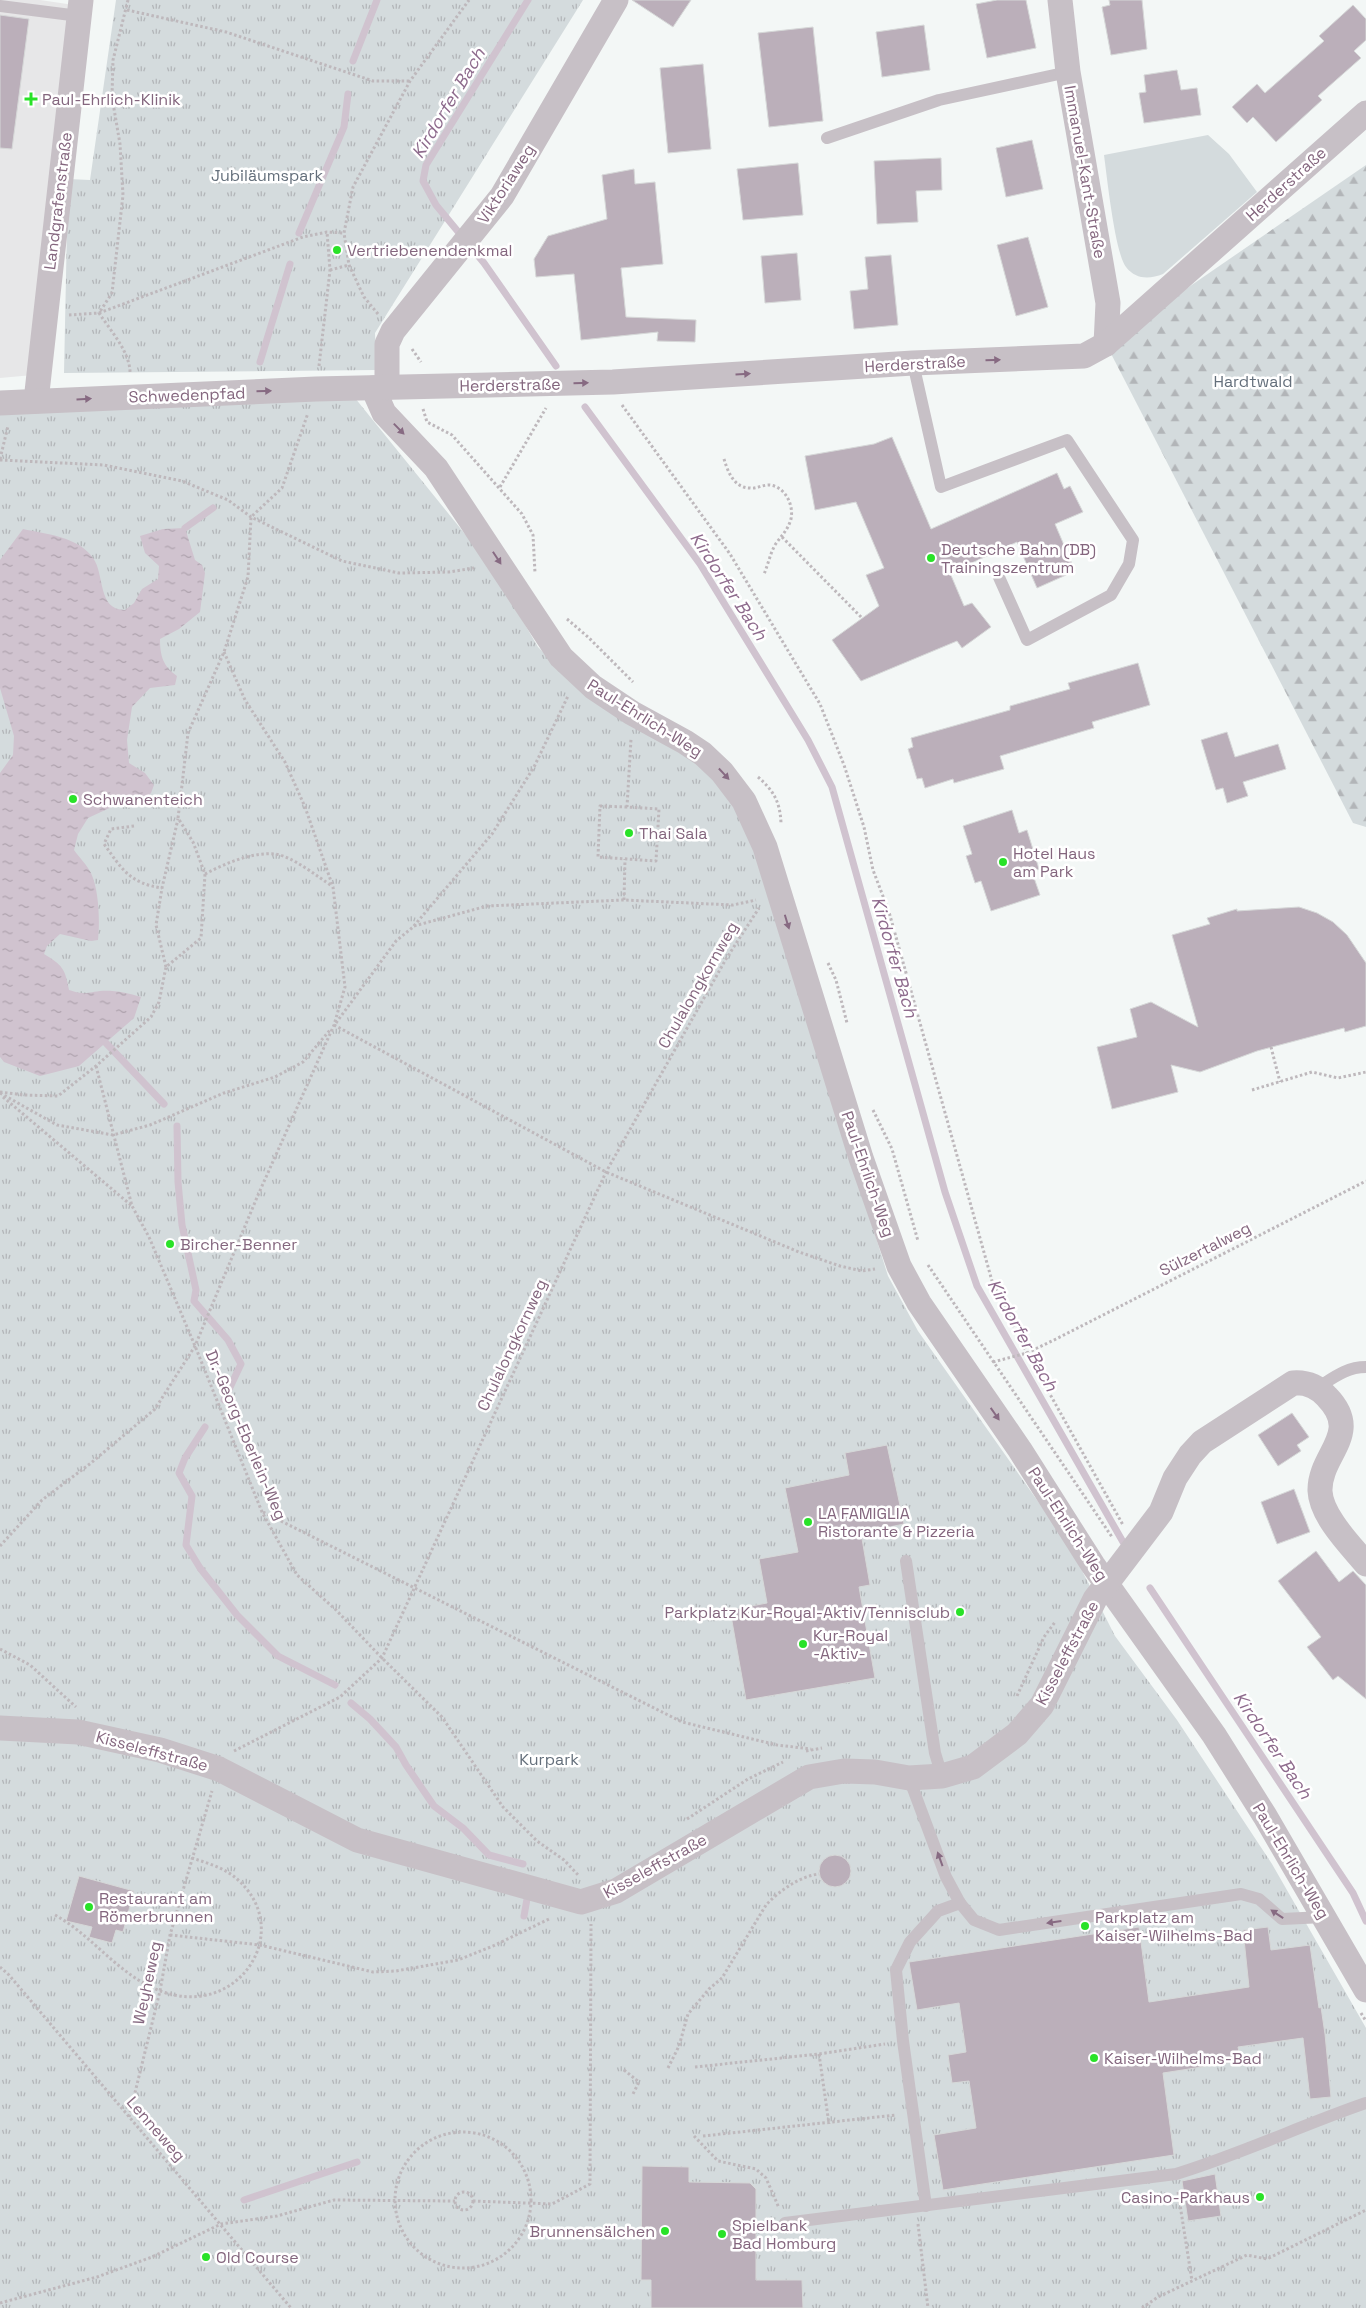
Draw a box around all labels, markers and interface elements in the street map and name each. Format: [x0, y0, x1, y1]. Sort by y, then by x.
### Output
water label: Kirdorfer Bach [406, 43, 490, 162]
street label: Immanuel-Kant-Straße [1059, 84, 1111, 260]
place label: Paul-Ehrlich-Klinik [42, 89, 181, 110]
marker: Paul-Ehrlich-Klinik [24, 92, 38, 106]
street label: Landgrafenstraße [39, 131, 77, 271]
street label: Viktoriaweg [472, 140, 540, 228]
street label: Herderstraße [1241, 142, 1331, 226]
park label: Jubiläumspark [211, 165, 323, 186]
place label: Vertriebenendenkmal [347, 240, 513, 261]
marker: Vertriebenendenkmal [331, 244, 343, 256]
street label: Herderstraße [864, 351, 966, 377]
one-way arrow [985, 356, 1001, 364]
one-way arrow [736, 369, 752, 377]
park label: Hardtwald [1213, 371, 1293, 392]
street label: Herderstraße [459, 374, 561, 396]
one-way arrow [574, 379, 590, 387]
street label: Schwedenpfad [128, 382, 246, 408]
one-way arrow [257, 387, 273, 395]
one-way arrow [77, 395, 93, 403]
one-way arrow [393, 422, 405, 434]
water label: Kirdorfer Bach [685, 527, 773, 645]
place label: Deutsche Bahn (DB) Trainingszentrum [941, 539, 1096, 578]
one-way arrow [492, 551, 501, 565]
marker: Deutsche Bahn (DB) Trainingszentrum [925, 552, 937, 564]
street label: Paul-Ehrlich-Weg [583, 674, 707, 762]
one-way arrow [718, 768, 730, 780]
place label: Schwanenteich [83, 789, 203, 810]
marker: Schwanenteich [67, 793, 79, 805]
place label: Thai Sala [639, 823, 708, 844]
marker: Thai Sala [623, 827, 635, 839]
place label: Hotel Haus am Park [1013, 843, 1095, 882]
marker: Hotel Haus am Park [997, 856, 1009, 868]
water label: Kirdorfer Bach [867, 894, 924, 1021]
one-way arrow [784, 914, 791, 929]
street label: Chulalongkornweg [653, 918, 743, 1052]
street label: Paul-Ehrlich-Weg [837, 1108, 899, 1240]
street label: Sülzertalweg [1156, 1217, 1254, 1281]
place label: Bircher-Benner [180, 1234, 297, 1255]
marker: Bircher-Benner [164, 1238, 176, 1250]
water label: Kirdorfer Bach [983, 1275, 1064, 1396]
street label: Chulalongkornweg [472, 1276, 552, 1414]
street label: Dr.-Georg-Eberlein-Weg [201, 1347, 291, 1523]
one-way arrow [990, 1407, 1000, 1421]
street label: Paul-Ehrlich-Weg [1023, 1463, 1113, 1585]
place label: LA FAMIGLIA Ristorante & Pizzeria [818, 1503, 975, 1542]
marker: LA FAMIGLIA Ristorante & Pizzeria [802, 1516, 814, 1528]
street label: Kisseleffstraße [1031, 1597, 1103, 1709]
place label: Parkplatz Kur-Royal-Aktiv/Tennisclub [665, 1602, 950, 1623]
marker: Parkplatz Kur-Royal-Aktiv/Tennisclub [954, 1606, 966, 1618]
place label: Kur-Royal -Aktiv- [813, 1625, 888, 1664]
marker: Kur-Royal -Aktiv- [797, 1638, 809, 1650]
water label: Kirdorfer Bach [1229, 1687, 1318, 1804]
street label: Kisseleffstraße [94, 1726, 210, 1776]
park label: Kurpark [519, 1749, 579, 1770]
street label: Paul-Ehrlich-Weg [1248, 1799, 1334, 1923]
street label: Kisseleffstraße [599, 1829, 711, 1903]
one-way arrow [936, 1851, 944, 1866]
place label: Restaurant am Römerbrunnen [99, 1888, 213, 1927]
marker: Restaurant am Römerbrunnen [83, 1901, 95, 1913]
place label: Parkplatz am Kaiser-Wilhelms-Bad [1095, 1907, 1253, 1946]
one-way arrow [1270, 1910, 1284, 1919]
one-way arrow [1045, 1918, 1061, 1926]
marker: Parkplatz am Kaiser-Wilhelms-Bad [1079, 1920, 1091, 1932]
street label: Weyheweg [128, 1939, 166, 2027]
place label: Kaiser-Wilhelms-Bad [1104, 2048, 1262, 2069]
marker: Kaiser-Wilhelms-Bad [1088, 2052, 1100, 2064]
street label: Lenneweg [122, 2092, 190, 2166]
place label: Casino-Parkhaus [1121, 2187, 1250, 2208]
marker: Casino-Parkhaus [1254, 2191, 1266, 2203]
place label: Spielbank Bad Homburg [732, 2215, 836, 2254]
place label: Brunnensälchen [530, 2221, 655, 2242]
marker: Brunnensälchen [659, 2225, 671, 2237]
marker: Spielbank Bad Homburg [716, 2228, 728, 2240]
place label: Old Course [216, 2247, 299, 2268]
marker: Old Course [200, 2251, 212, 2263]

